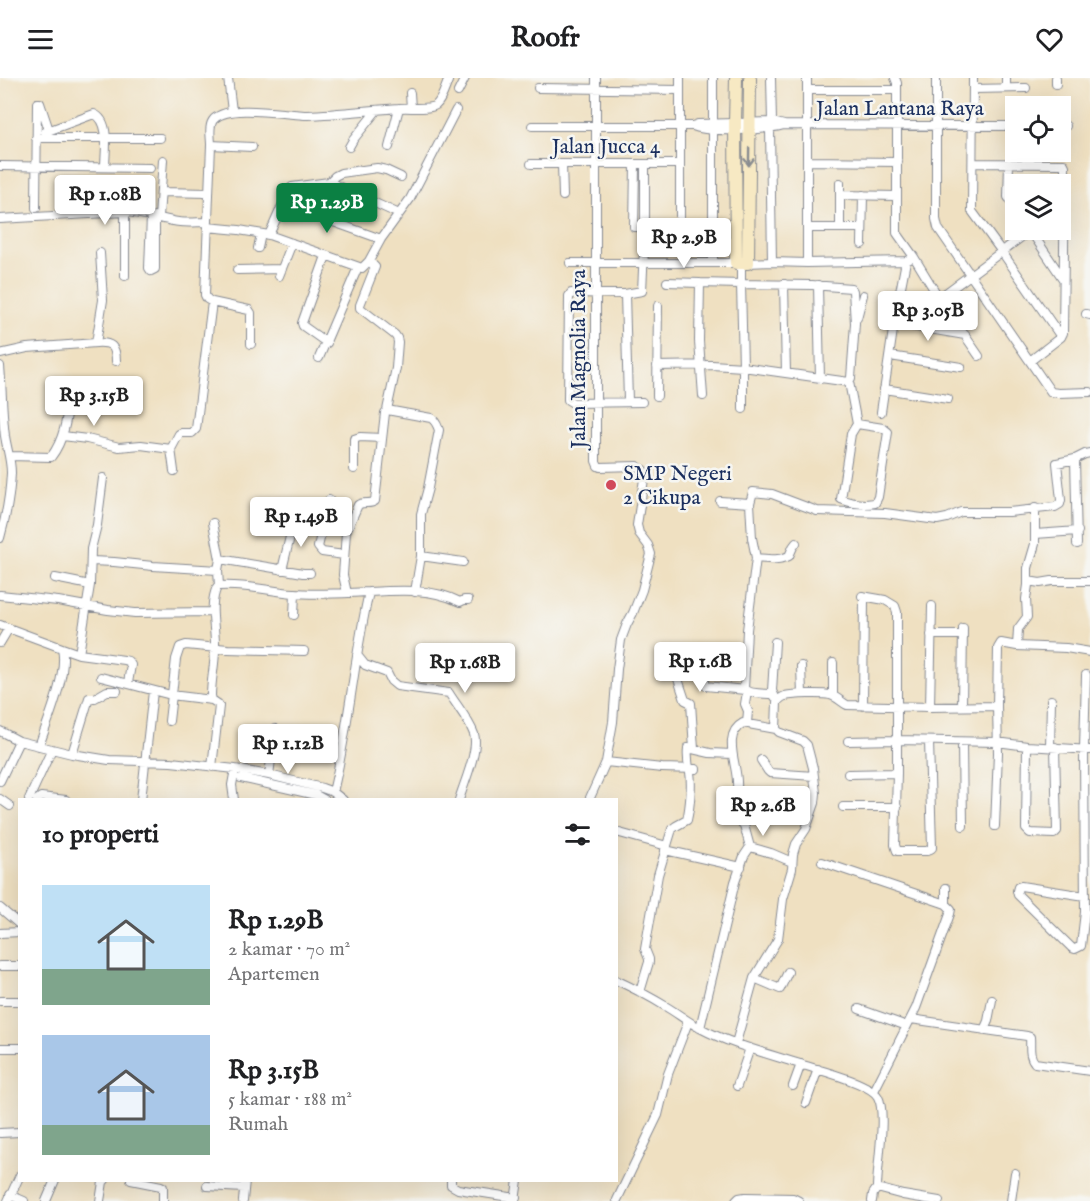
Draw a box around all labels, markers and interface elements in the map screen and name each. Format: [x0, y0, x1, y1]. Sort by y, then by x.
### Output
text: Roofr [510, 22, 580, 56]
icon: menu [24, 23, 57, 56]
icon: heart [1033, 23, 1066, 56]
street label: Jalan Lantana Raya [814, 96, 985, 123]
map controls [1005, 96, 1071, 240]
button: locate [1005, 96, 1071, 162]
street label: Jalan Jucca 4 [550, 134, 661, 161]
one-way arrow [744, 147, 755, 167]
button: layers [1005, 174, 1071, 240]
pin: Rp 1.08B [43, 175, 167, 226]
text: Rp 1.08B [69, 182, 141, 207]
pin: Rp 1.29B [265, 183, 389, 234]
text: Rp 1.29B [290, 190, 364, 215]
pin: Rp 2.9B [629, 218, 739, 269]
text: Rp 2.9B [651, 225, 717, 250]
street label: Jalan Magnolia Raya [566, 268, 593, 451]
pin: Rp 3.05B [866, 291, 990, 342]
text: Rp 3.05B [892, 298, 964, 323]
pin: Rp 3.15B [32, 376, 156, 427]
text: Rp 3.15B [59, 383, 129, 408]
place label: SMP Negeri 2 Cikupa [623, 461, 732, 512]
marker: SMP Negeri 2 Cikupa [604, 478, 618, 492]
pin: Rp 1.49B [239, 497, 363, 548]
text: Rp 1.49B [264, 504, 338, 529]
pin: Rp 1.6B [645, 642, 755, 693]
pin: Rp 1.68B [403, 643, 527, 694]
text: Rp 1.6B [668, 649, 732, 674]
text: Rp 1.68B [429, 650, 501, 675]
pin: Rp 1.12B [226, 724, 350, 775]
text: Rp 1.12B [252, 731, 324, 756]
pin: Rp 2.6B [708, 786, 818, 837]
text: Rp 2.6B [730, 793, 796, 818]
text: 10 properti [42, 818, 159, 851]
icon: filters [561, 818, 594, 851]
text: Rp 1.29B [228, 904, 323, 937]
icon: home [90, 909, 162, 981]
text: 2 kamar · 70 m² [228, 937, 350, 962]
text: Apartemen [228, 962, 320, 987]
text: Rp 3.15B [228, 1054, 319, 1087]
icon: home [90, 1059, 162, 1131]
text: 5 kamar · 188 m² [228, 1087, 352, 1112]
text: Rumah [228, 1112, 288, 1137]

